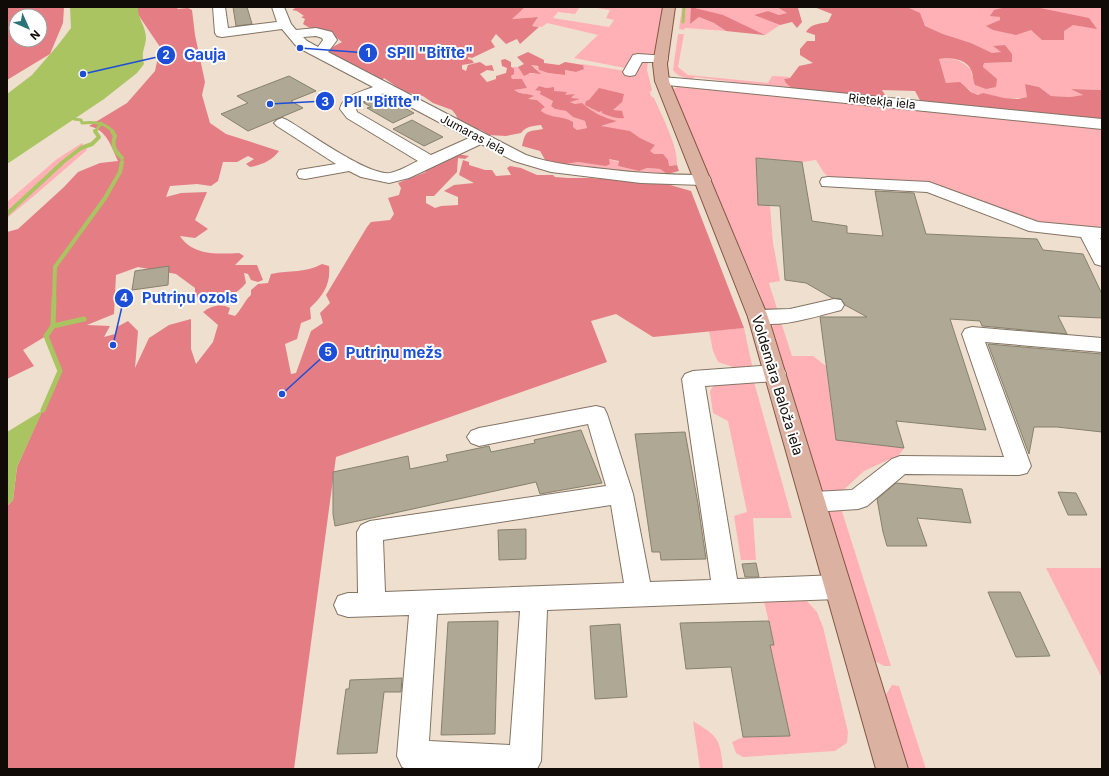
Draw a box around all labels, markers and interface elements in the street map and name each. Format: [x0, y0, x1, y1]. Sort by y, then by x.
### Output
north arrow [8, 8, 48, 48]
text: N [27, 27, 43, 43]
callout: SPII "Bitīte" [358, 40, 481, 67]
callout: Gauja [156, 41, 234, 68]
text: SPII "Bitīte" [387, 43, 473, 62]
text: Gauja [184, 45, 226, 64]
text: 1 [365, 45, 371, 60]
text: 2 [162, 47, 170, 62]
callout: PII "Bitīte" [315, 88, 428, 115]
street label: Rietekļa iela [848, 90, 916, 112]
text: PII "Bitīte" [344, 92, 420, 111]
text: 3 [321, 94, 329, 109]
street label: Jumaras iela [438, 111, 508, 157]
callout: Putriņu ozols [114, 284, 246, 311]
text: Putriņu ozols [142, 288, 238, 307]
text: 4 [120, 290, 128, 305]
street label: Voldemāra Baloža iela [749, 313, 807, 457]
callout: Putriņu mežs [318, 339, 450, 366]
text: Putriņu mežs [346, 343, 442, 362]
text: 5 [324, 344, 332, 359]

